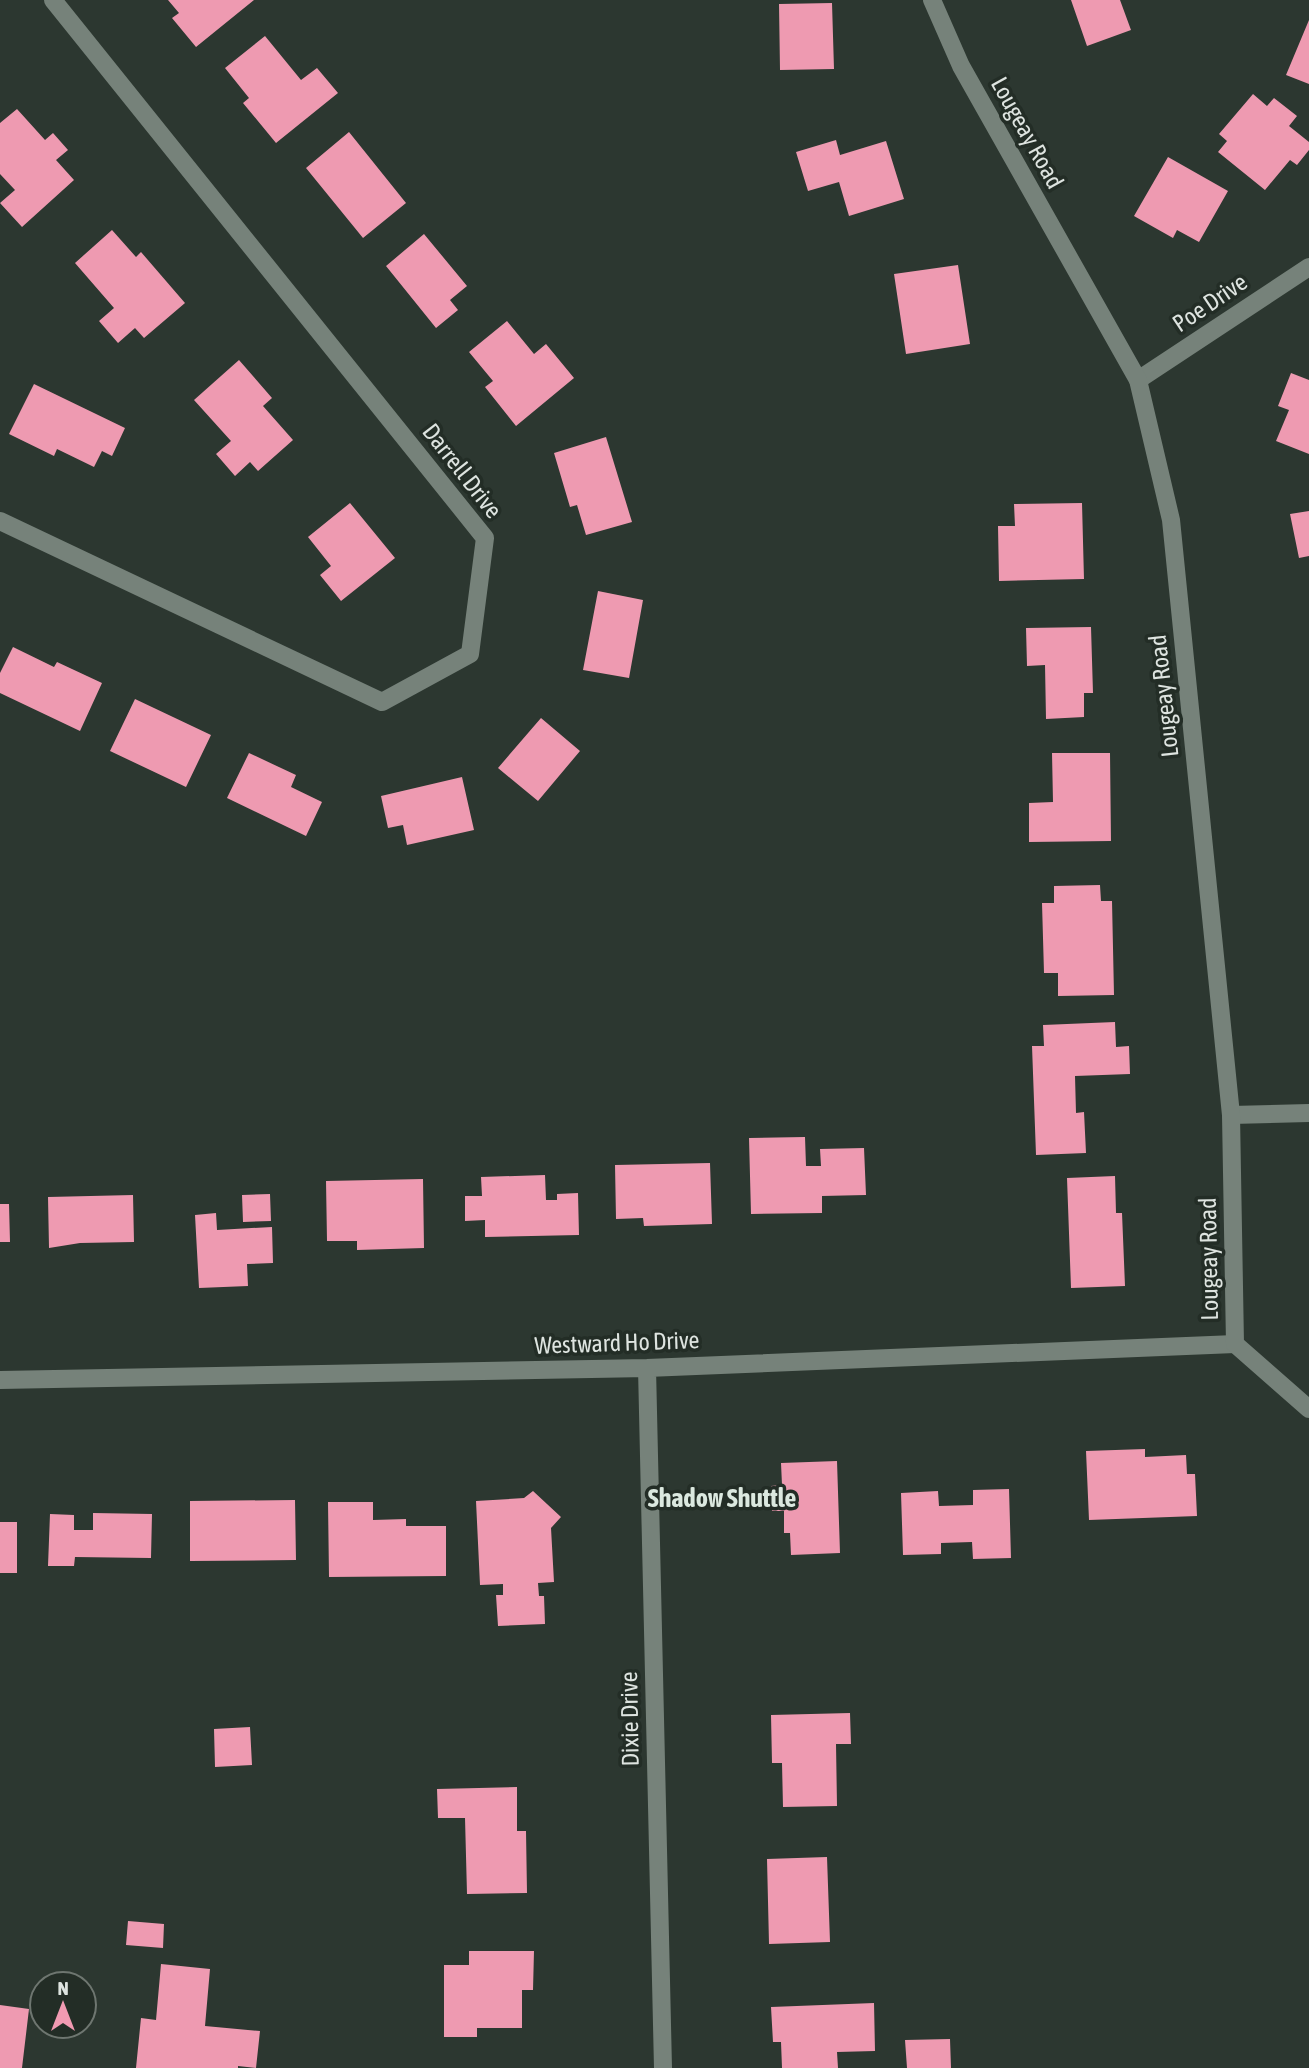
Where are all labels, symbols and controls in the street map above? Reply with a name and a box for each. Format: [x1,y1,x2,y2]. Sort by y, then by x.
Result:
street label: Lougeay Road [986,72,1069,193]
street label: Poe Drive [1168,268,1252,337]
street label: Darrell Drive [417,418,508,523]
street label: Lougeay Road [1144,633,1183,759]
street label: Lougeay Road [1194,1197,1223,1321]
street label: Westward Ho Drive [534,1326,700,1359]
district label: Shadow Shuttle [648,1483,796,1513]
street label: Dixie Drive [615,1671,644,1767]
north arrow [28,1970,98,2040]
text: N [57,1977,69,1999]

